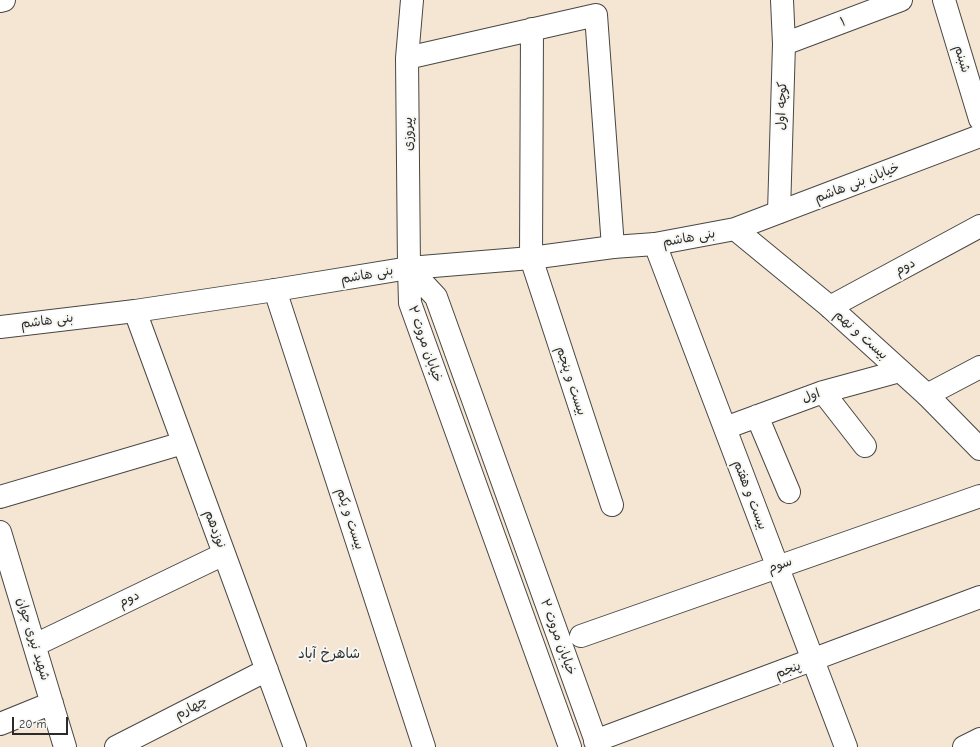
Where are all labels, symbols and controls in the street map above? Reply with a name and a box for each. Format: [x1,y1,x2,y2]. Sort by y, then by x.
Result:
street label: ۱ [838,14,848,30]
street label: شبنم [950,43,974,75]
street label: کوچه اول [773,81,791,131]
street label: پیروزی [400,117,416,151]
street label: خیابان بنی هاشم [812,160,902,206]
street label: بنی هاشم [662,226,716,250]
street label: دوم [892,255,918,279]
street label: بنی هاشم [340,263,394,287]
street label: خیابان مروت ۲ [405,304,445,384]
street label: بیست و نهم [831,307,891,363]
street label: بنی هاشم [20,310,74,332]
street label: بیست و پنجم [553,345,589,417]
street label: اول [800,386,822,406]
street label: بیست و هفتم [730,458,770,532]
street label: بیست و یکم [333,486,367,552]
street label: نوزدهم [201,508,229,550]
street label: سوم [766,554,794,576]
street label: دوم [116,587,142,611]
street label: شهید نیری جوان [13,596,53,682]
street label: خیابان مروت ۲ [537,597,579,677]
district label: شاهرخ آباد [298,646,360,662]
street label: پنجم [773,658,803,682]
street label: چهارم [172,693,210,723]
scale bar [14,709,70,735]
text: 20 m [19,717,47,731]

